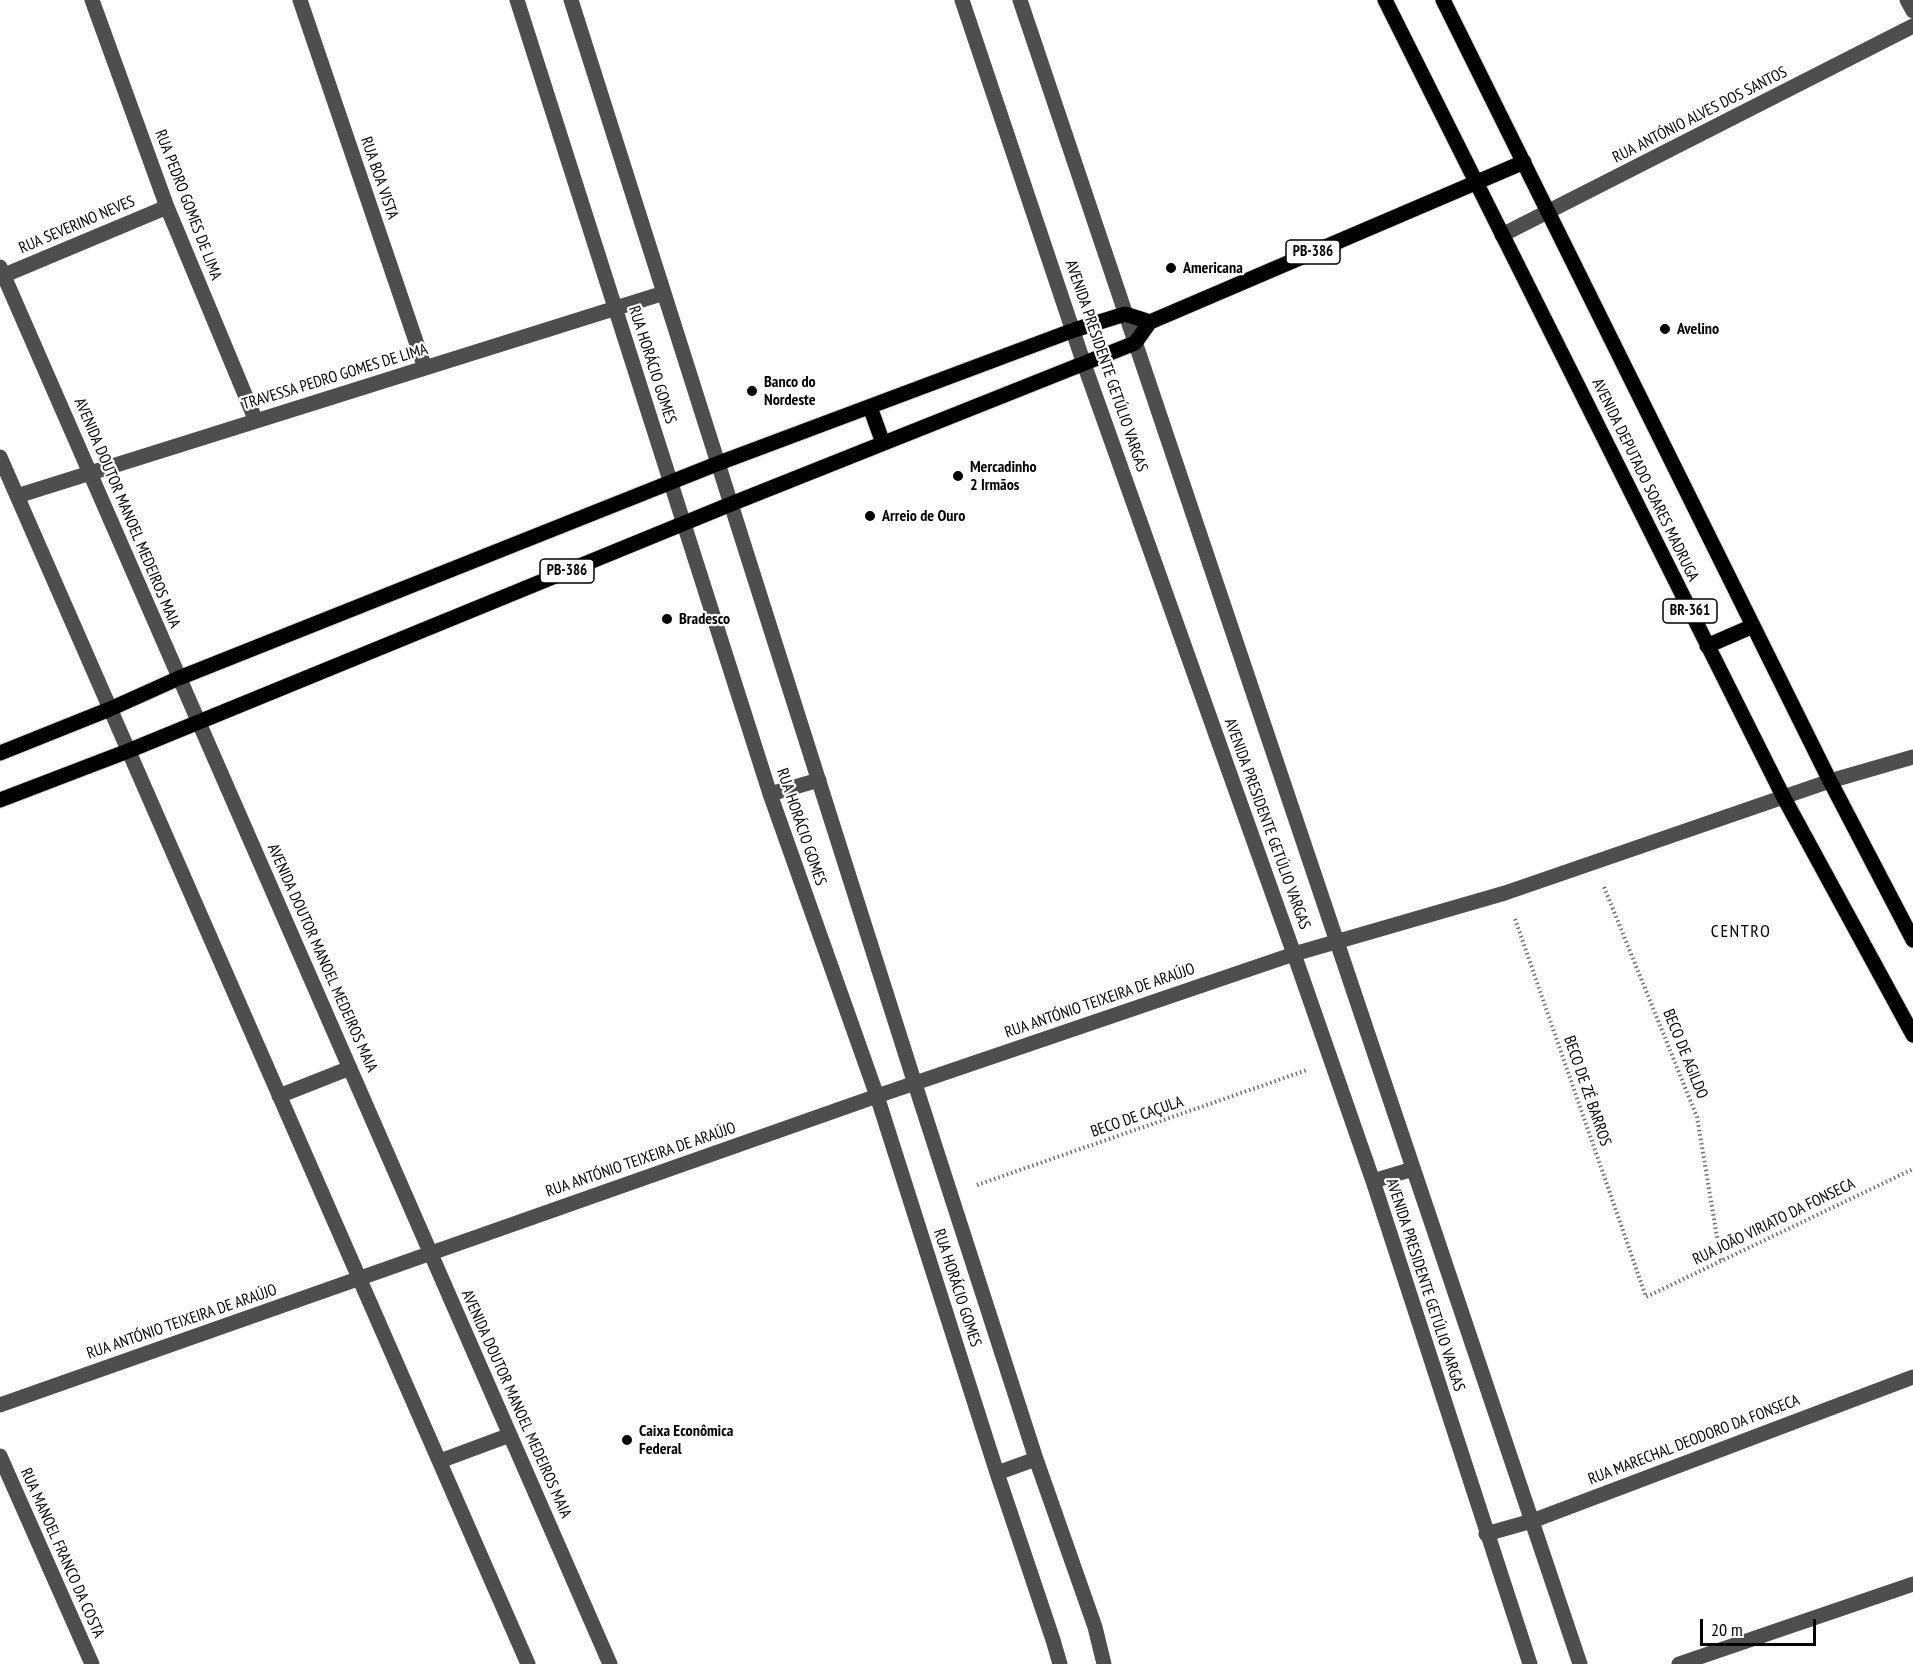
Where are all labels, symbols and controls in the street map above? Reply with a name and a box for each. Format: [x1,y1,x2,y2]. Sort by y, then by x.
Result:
street label: RUA ANTÓNIO ALVES DOS SANTOS [1610,63,1790,167]
street label: RUA PEDRO GOMES DE LIMA [150,127,226,283]
street label: RUA BOA VISTA [356,134,402,222]
street label: RUA SEVERINO NEVES [16,192,138,258]
road number: PB-386 [1286,240,1340,264]
street label: AVENIDA PRESIDENTE GETÚLIO VARGAS [1061,258,1151,474]
place label: Americana [1183,258,1243,278]
marker: Americana [1164,261,1178,275]
street label: RUA HORÁCIO GOMES [624,304,680,426]
place label: Avelino [1677,319,1719,339]
marker: Avelino [1658,322,1672,336]
street label: TRAVESSA PEDRO GOMES DE LIMA [240,340,430,414]
place label: Banco do Nordeste [764,372,816,410]
street label: AVENIDA DEPUTADO SOARES MADRUGA [1587,376,1703,584]
marker: Banco do Nordeste [745,384,759,398]
street label: AVENIDA DOUTOR MANOEL MEDEIROS MAIA [70,395,184,631]
place label: Mercadinho 2 Irmãos [970,457,1037,495]
marker: Mercadinho 2 Irmãos [951,469,965,483]
place label: Arreio de Ouro [882,506,965,526]
marker: Arreio de Ouro [863,509,877,523]
road number: PB-386 [540,559,594,583]
road number: BR-361 [1663,599,1717,623]
place label: Bradesco [679,609,730,629]
marker: Bradesco [660,612,674,626]
street label: AVENIDA PRESIDENTE GETÚLIO VARGAS [1220,716,1314,932]
street label: RUA HORÁCIO GOMES [772,766,830,888]
street label: AVENIDA DOUTOR MANOEL MEDEIROS MAIA [263,841,381,1075]
district label: CENTRO [1711,921,1771,943]
street label: RUA ANTÓNIO TEIXEIRA DE ARAÚJO [1002,959,1198,1043]
street label: BECO DE AGILDO [1658,1006,1712,1102]
street label: BECO DE ZÉ BARROS [1559,1033,1615,1149]
street label: BECO DE CAÇULA [1088,1092,1186,1142]
street label: RUA ANTÓNIO TEIXEIRA DE ARAÚJO [543,1118,739,1202]
street label: RUA JOÃO VIRIATO DA FONSECA [1690,1174,1858,1270]
street label: AVENIDA PRESIDENTE GETÚLIO VARGAS [1381,1176,1469,1394]
street label: RUA HORÁCIO GOMES [929,1227,985,1349]
street label: RUA ANTÓNIO TEIXEIRA DE ARAÚJO [84,1280,280,1364]
street label: AVENIDA DOUTOR MANOEL MEDEIROS MAIA [457,1287,575,1521]
street label: RUA MARECHAL DEODORO DA FONSECA [1586,1391,1802,1489]
place label: Caixa Econômica Federal [639,1421,733,1459]
marker: Caixa Econômica Federal [620,1433,634,1447]
street label: RUA MANOEL FRANCO DA COSTA [16,1465,108,1641]
scale bar [1703,1607,1818,1645]
text: 20 m [1711,1618,1743,1641]

